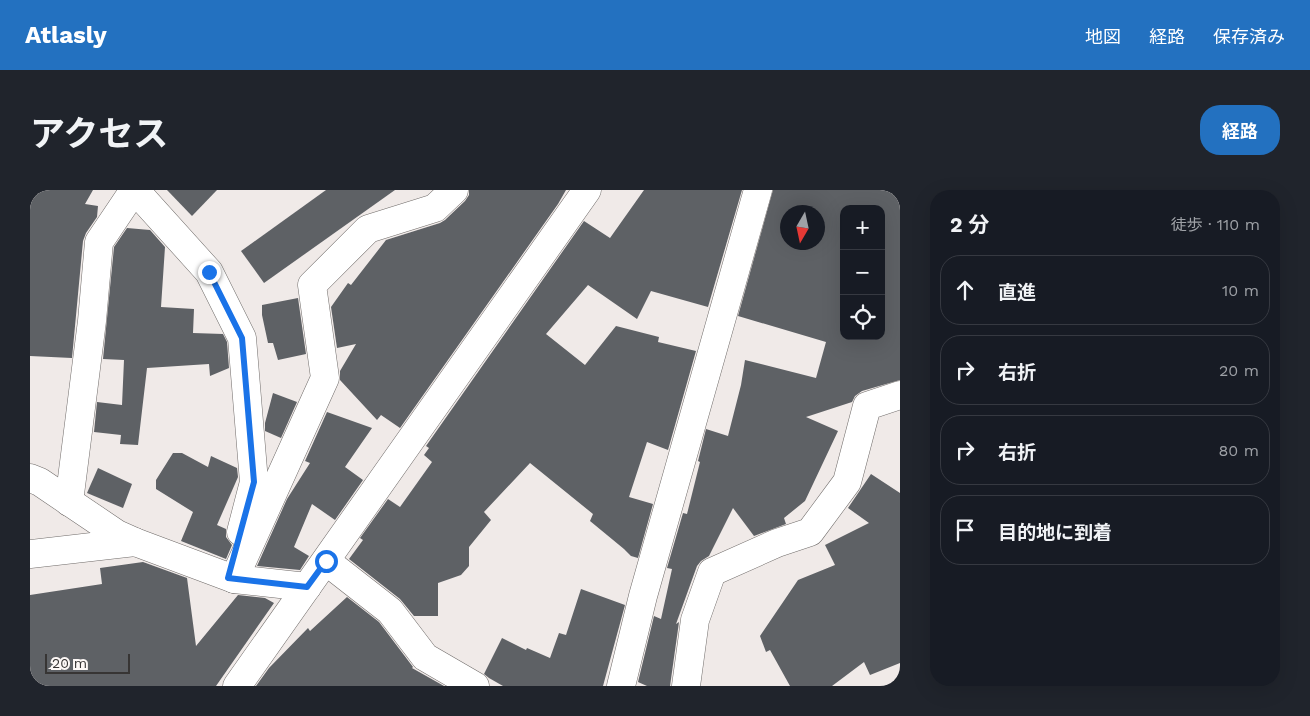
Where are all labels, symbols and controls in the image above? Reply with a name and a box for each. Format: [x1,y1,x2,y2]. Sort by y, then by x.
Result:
text: Atlasly [25,21,107,49]
text: 地図 [1085,26,1121,47]
text: 経路 [1149,26,1185,47]
text: 保存済み [1213,26,1285,47]
button: 経路 [1200,105,1280,155]
text: アクセス [30,113,168,155]
north arrow [780,205,825,250]
map controls [840,205,885,340]
button: + [840,205,885,250]
text: 2 分 [950,212,990,237]
text: 徒歩 · 110 m [1171,215,1260,234]
button: − [840,250,885,295]
route end [198,261,221,284]
icon: ahead [951,276,979,304]
text: 直進 [998,281,1036,304]
text: 10 m [1222,281,1259,300]
button: locate [840,295,885,340]
icon: right [951,356,979,384]
text: 右折 [998,361,1036,384]
text: 20 m [1219,361,1259,380]
icon: right [951,436,979,464]
text: 右折 [998,441,1036,464]
text: 80 m [1218,441,1259,460]
icon: arrive [951,516,979,544]
text: 目的地に到着 [998,521,1112,544]
route start [315,550,338,573]
scale bar [45,651,130,674]
text: 20 m [52,655,87,671]

